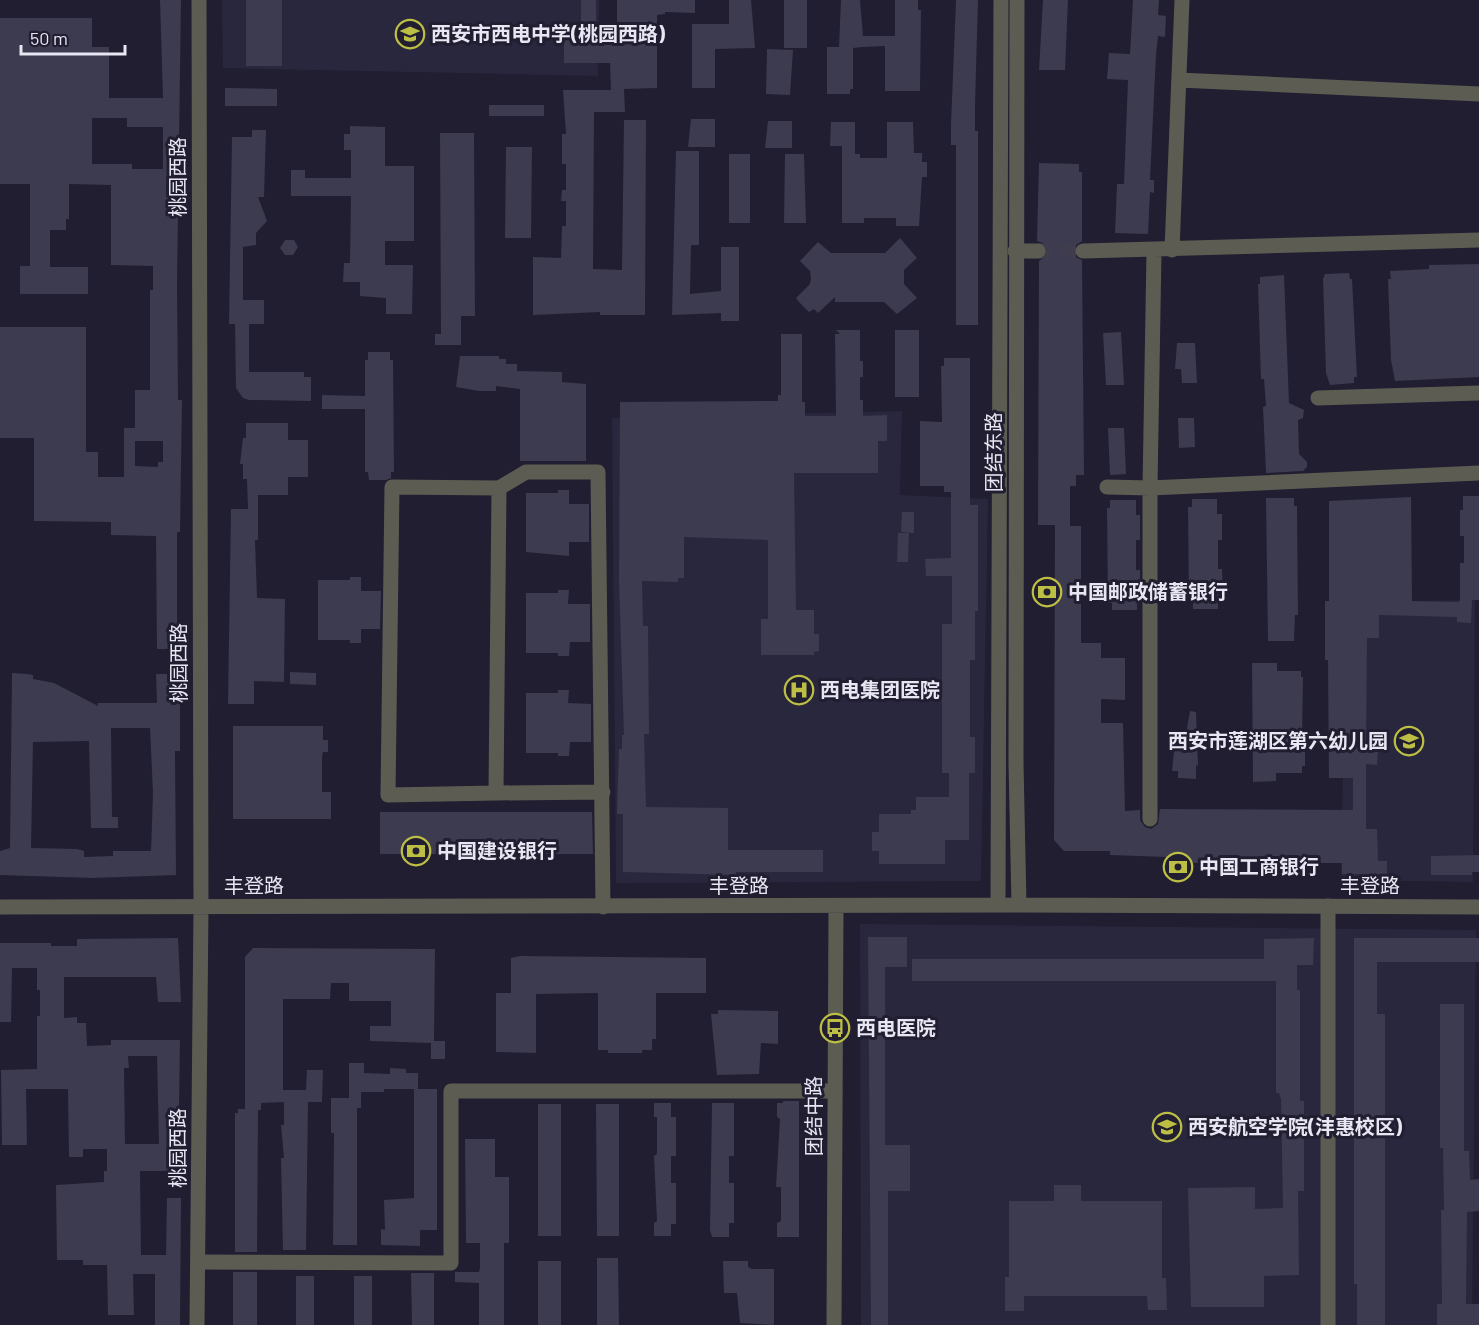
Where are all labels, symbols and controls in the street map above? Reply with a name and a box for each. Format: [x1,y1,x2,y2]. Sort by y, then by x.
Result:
scale bar [21,18,124,56]
school or university icon: 西安市西电中学(桃园西路) [394,18,426,50]
place label: 西安市西电中学(桃园西路) [431,21,665,45]
text: 50 m [30,27,68,49]
street label: 桃园西路 [165,137,189,217]
street label: 团结东路 [981,412,1005,492]
bank icon: 中国邮政储蓄银行 [1031,576,1063,608]
place label: 中国邮政储蓄银行 [1068,579,1228,603]
street label: 桃园西路 [166,623,190,703]
hospital icon: 西电集团医院 [783,674,815,706]
place label: 西电集团医院 [820,677,940,701]
school or university icon: 西安市莲湖区第六幼儿园 [1393,725,1425,757]
place label: 西安市莲湖区第六幼儿园 [1168,728,1388,752]
bank icon: 中国建设银行 [400,835,432,867]
place label: 中国建设银行 [437,838,557,862]
bank icon: 中国工商银行 [1162,851,1194,883]
place label: 中国工商银行 [1199,854,1319,878]
street label: 丰登路 [224,873,284,897]
street label: 丰登路 [709,873,769,897]
street label: 丰登路 [1340,873,1400,897]
bus stop icon: 西电医院 [819,1012,851,1044]
place label: 西电医院 [856,1015,936,1039]
street label: 团结中路 [801,1076,825,1156]
street label: 桃园西路 [165,1108,189,1188]
school or university icon: 西安航空学院(沣惠校区) [1151,1111,1183,1143]
place label: 西安航空学院(沣惠校区) [1188,1114,1402,1138]

